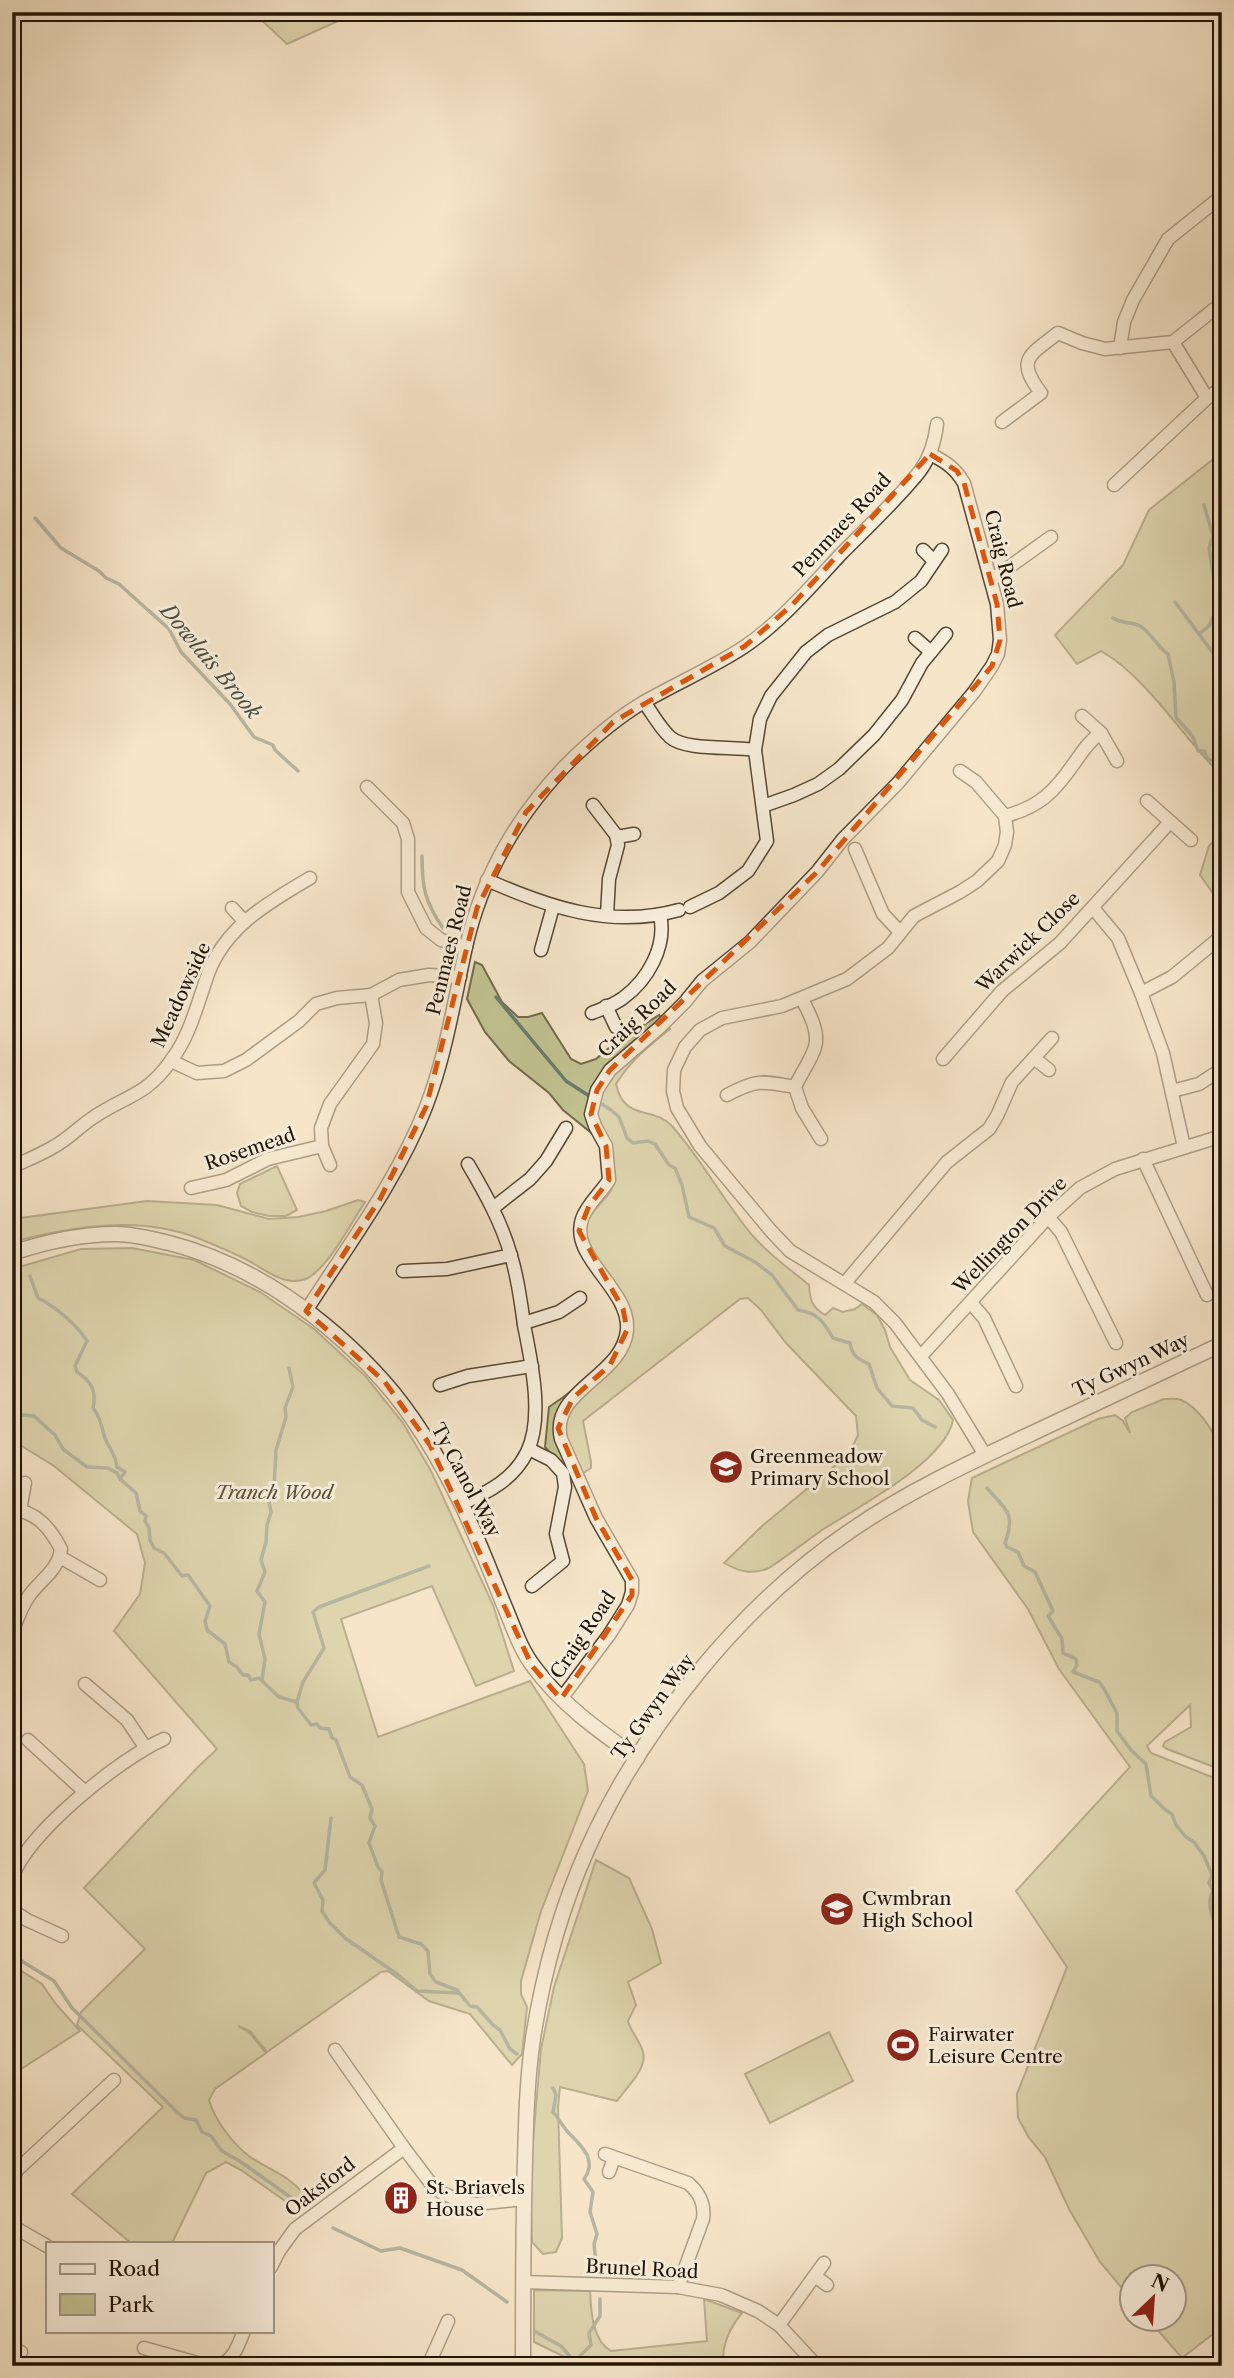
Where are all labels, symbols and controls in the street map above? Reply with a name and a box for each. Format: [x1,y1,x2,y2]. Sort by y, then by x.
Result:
street label: Penmaes Road [788,468,896,582]
street label: Craig Road [980,507,1026,611]
water label: Dowlais Brook [154,597,267,724]
street label: Penmaes Road [422,882,476,1017]
street label: Warwick Close [971,887,1085,998]
street label: Meadowside [147,939,215,1051]
street label: Craig Road [593,976,681,1062]
street label: Rosemead [202,1123,299,1175]
street label: Wellington Drive [948,1172,1072,1299]
street label: Ty Gwyn Way [1069,1328,1193,1402]
street label: Ty Canol Way [426,1419,506,1541]
place label: Greenmeadow Primary School [750,1445,890,1490]
school or university icon: Greenmeadow Primary School [707,1448,745,1486]
park label: Tranch Wood [215,1481,335,1504]
street label: Craig Road [545,1587,621,1683]
street label: Ty Gwyn Way [607,1649,699,1765]
place label: Cwmbran High School [862,1887,974,1932]
school or university icon: Cwmbran High School [818,1890,856,1928]
place label: Fairwater Leisure Centre [928,2023,1063,2068]
sports icon: Fairwater Leisure Centre [884,2026,922,2064]
street label: Oaksford [280,2152,360,2221]
place label: St. Briavels House [426,2176,525,2221]
building icon: St. Briavels House [382,2179,420,2217]
legend [46,2242,273,2332]
street label: Brunel Road [585,2255,700,2283]
text: Road [108,2256,160,2281]
north arrow [1118,2262,1188,2332]
text: N [1148,2269,1172,2297]
text: Park [108,2292,154,2317]

